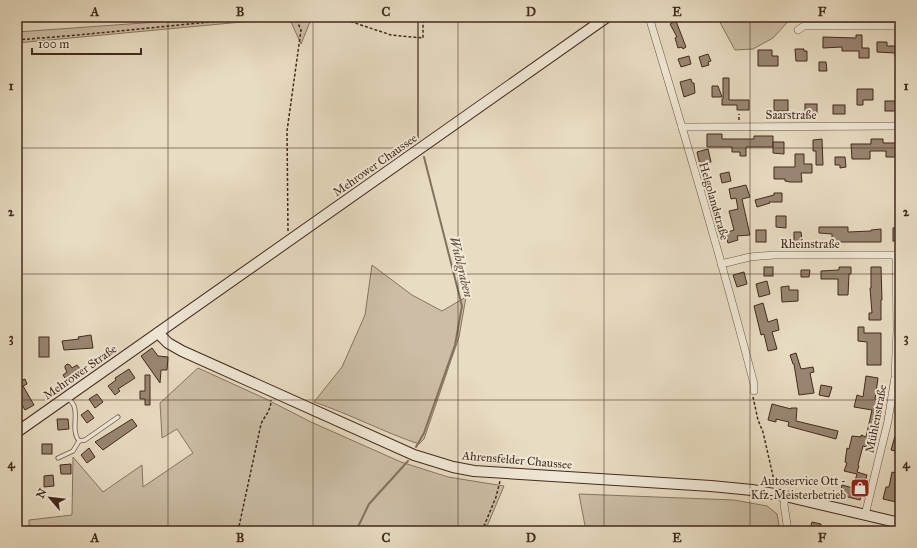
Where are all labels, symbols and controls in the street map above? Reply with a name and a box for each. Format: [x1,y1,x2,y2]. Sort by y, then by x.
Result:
text: A [90,4,100,20]
text: B [236,4,245,20]
text: C [382,4,391,20]
text: D [526,4,536,20]
text: E [672,4,682,20]
text: F [818,4,827,20]
scale bar [32,30,141,56]
text: 100 m [38,37,69,51]
text: 1 [8,78,14,94]
text: 1 [903,78,909,94]
street label: Saarstraße [766,108,816,122]
street label: Mehrower Chaussee [330,131,420,199]
street label: Helgolandstraße [695,160,732,242]
text: 2 [8,204,15,220]
text: 2 [903,204,910,220]
water label: Wuhlgraben [446,235,476,299]
street label: Rheinstraße [780,237,840,251]
text: 3 [8,330,14,346]
text: 3 [903,330,909,346]
street label: Mehrower Straße [41,342,119,402]
street label: Mühlenstraße [863,384,889,454]
street label: Ahrensfelder Chaussee [460,448,573,472]
text: 4 [7,456,15,472]
text: 4 [902,456,910,472]
place label: Autoservice Ott - Kfz-Meisterbetrieb [751,474,846,502]
shop icon: Autoservice Ott - Kfz-Meisterbetrieb [849,477,871,499]
north arrow [30,478,70,518]
text: N [34,486,50,501]
text: A [90,530,100,546]
text: B [236,530,245,546]
text: C [382,530,391,546]
text: D [526,530,536,546]
text: E [672,530,682,546]
text: F [818,530,827,546]

